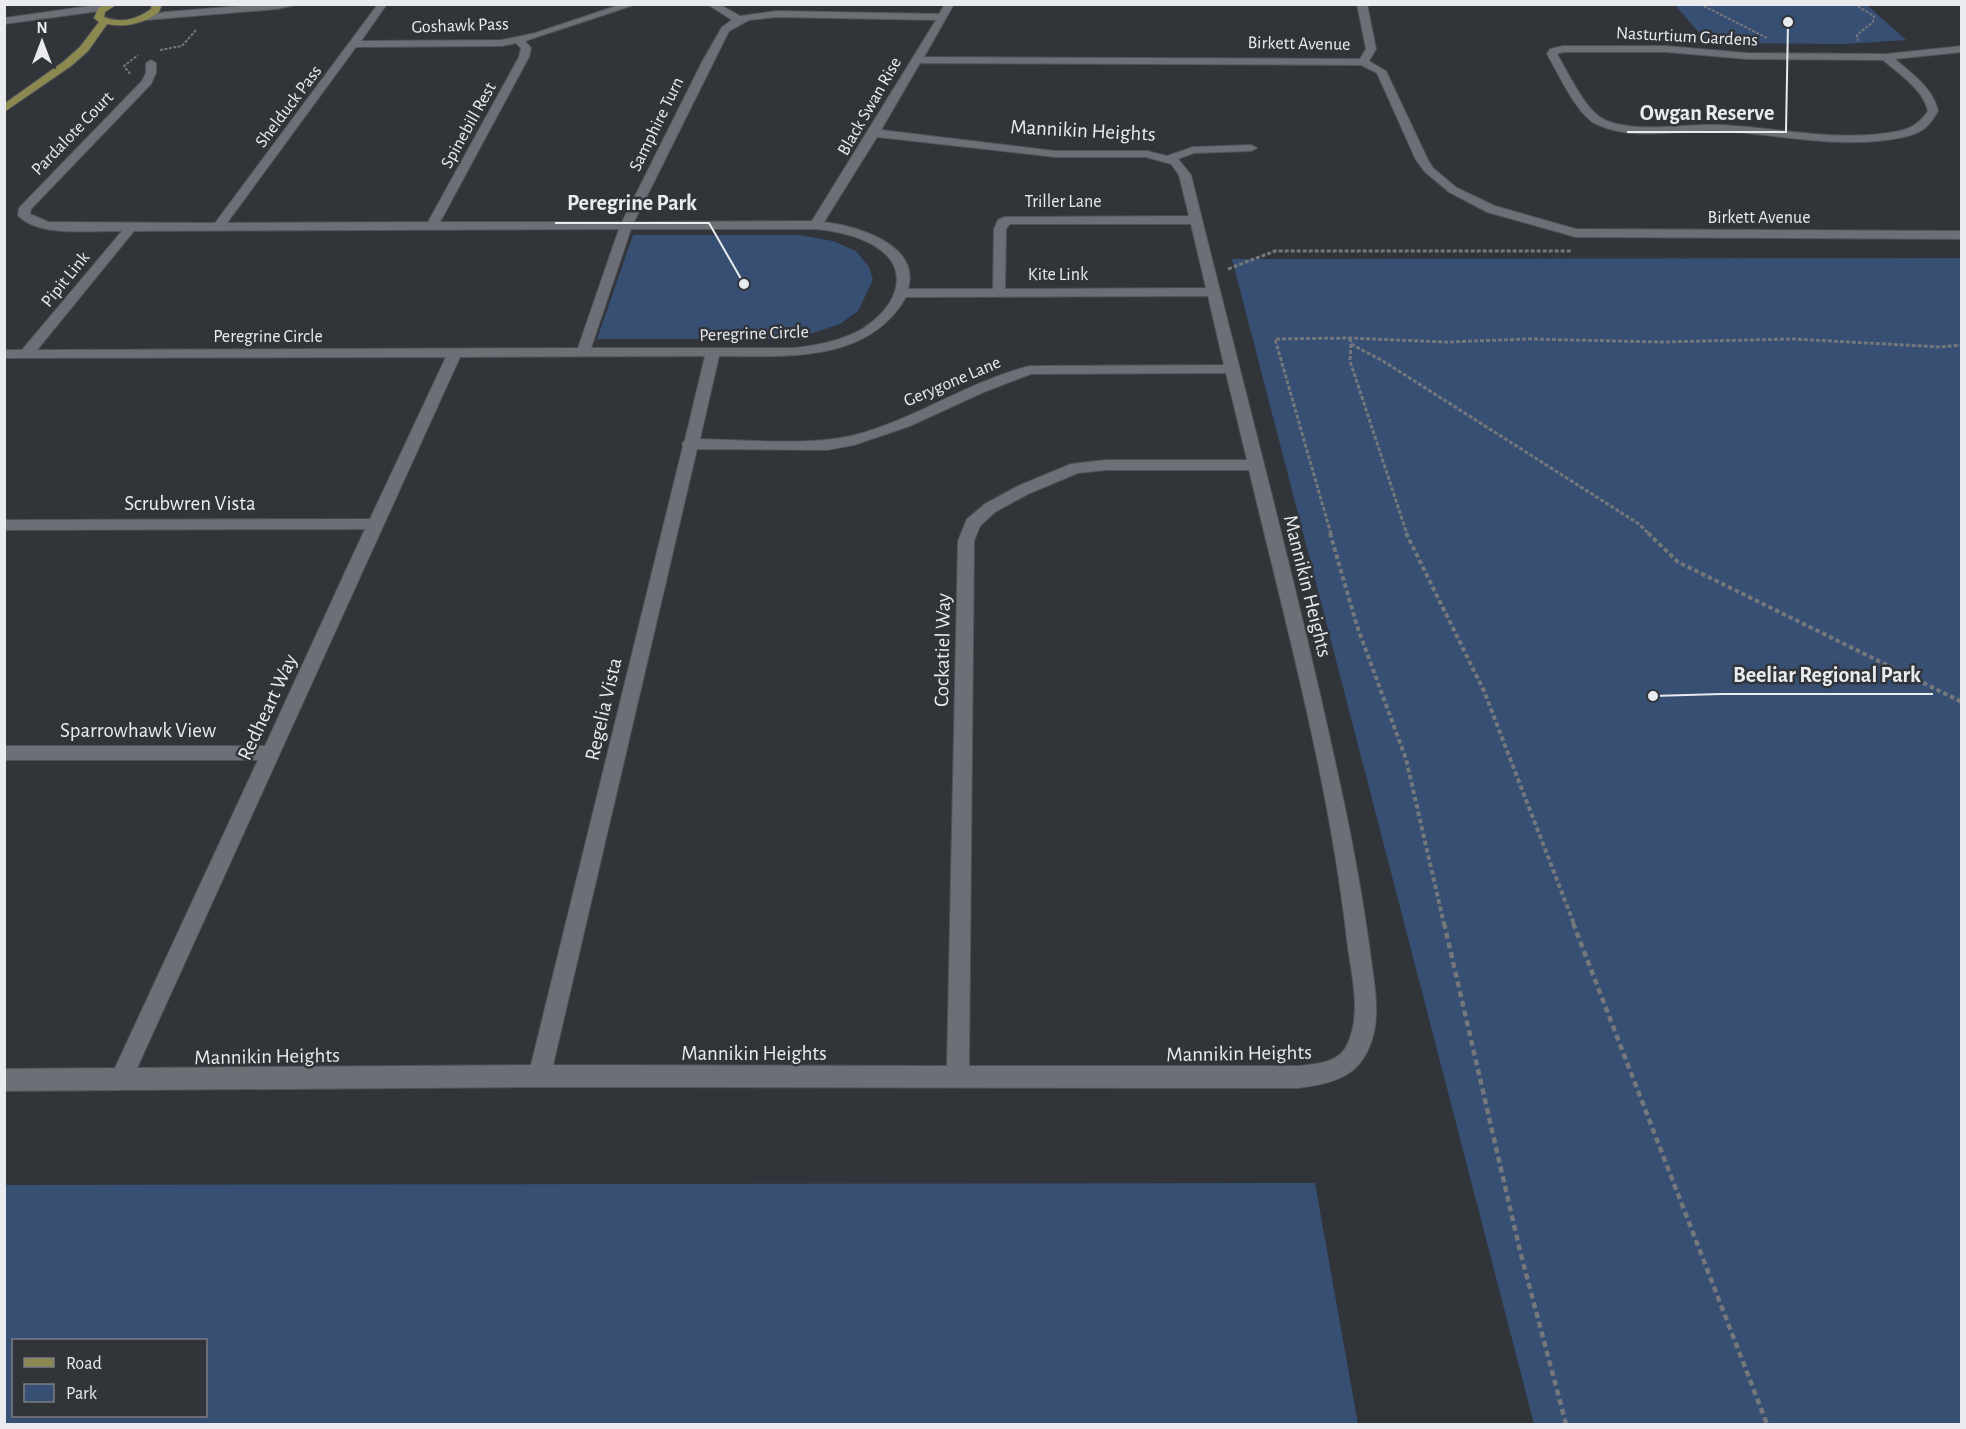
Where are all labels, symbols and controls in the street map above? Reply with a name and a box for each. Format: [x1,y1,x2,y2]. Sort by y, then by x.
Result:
north arrow [12,12,72,72]
street label: Goshawk Pass [411,15,509,37]
text: N [36,20,48,36]
street label: Nasturtium Gardens [1616,24,1758,50]
street label: Birkett Avenue [1247,34,1351,54]
street label: Black Swan Rise [835,54,905,159]
street label: Shelduck Pass [252,62,325,151]
street label: Samphire Turn [626,75,687,174]
street label: Spinebill Rest [438,79,500,171]
street label: Pardalote Court [28,88,117,179]
callout: Owgan Reserve [1627,92,1786,132]
text: Owgan Reserve [1640,102,1774,124]
street label: Mannikin Heights [1010,116,1156,145]
callout: Peregrine Park [555,183,709,223]
text: Peregrine Park [567,192,697,214]
street label: Triller Lane [1024,193,1102,211]
street label: Birkett Avenue [1708,209,1811,227]
street label: Pipit Link [38,248,94,311]
street label: Kite Link [1028,266,1089,284]
street label: Peregrine Circle [699,323,809,345]
street label: Peregrine Circle [213,328,323,346]
street label: Gerygone Lane [901,353,1003,410]
street label: Scrubwren Vista [124,493,256,514]
street label: Mannikin Heights [1280,513,1335,659]
street label: Cockatiel Way [931,593,954,707]
street label: Redheart Way [234,651,301,764]
callout: Beeliar Regional Park [1721,654,1933,694]
street label: Regelia Vista [581,655,626,763]
text: Beeliar Regional Park [1733,664,1921,686]
street label: Sparrowhawk View [60,720,216,741]
street label: Mannikin Heights [1166,1042,1312,1065]
street label: Mannikin Heights [681,1043,827,1064]
street label: Mannikin Heights [194,1045,340,1068]
legend [12,1339,207,1417]
text: Road [66,1355,102,1373]
text: Park [66,1385,98,1403]

